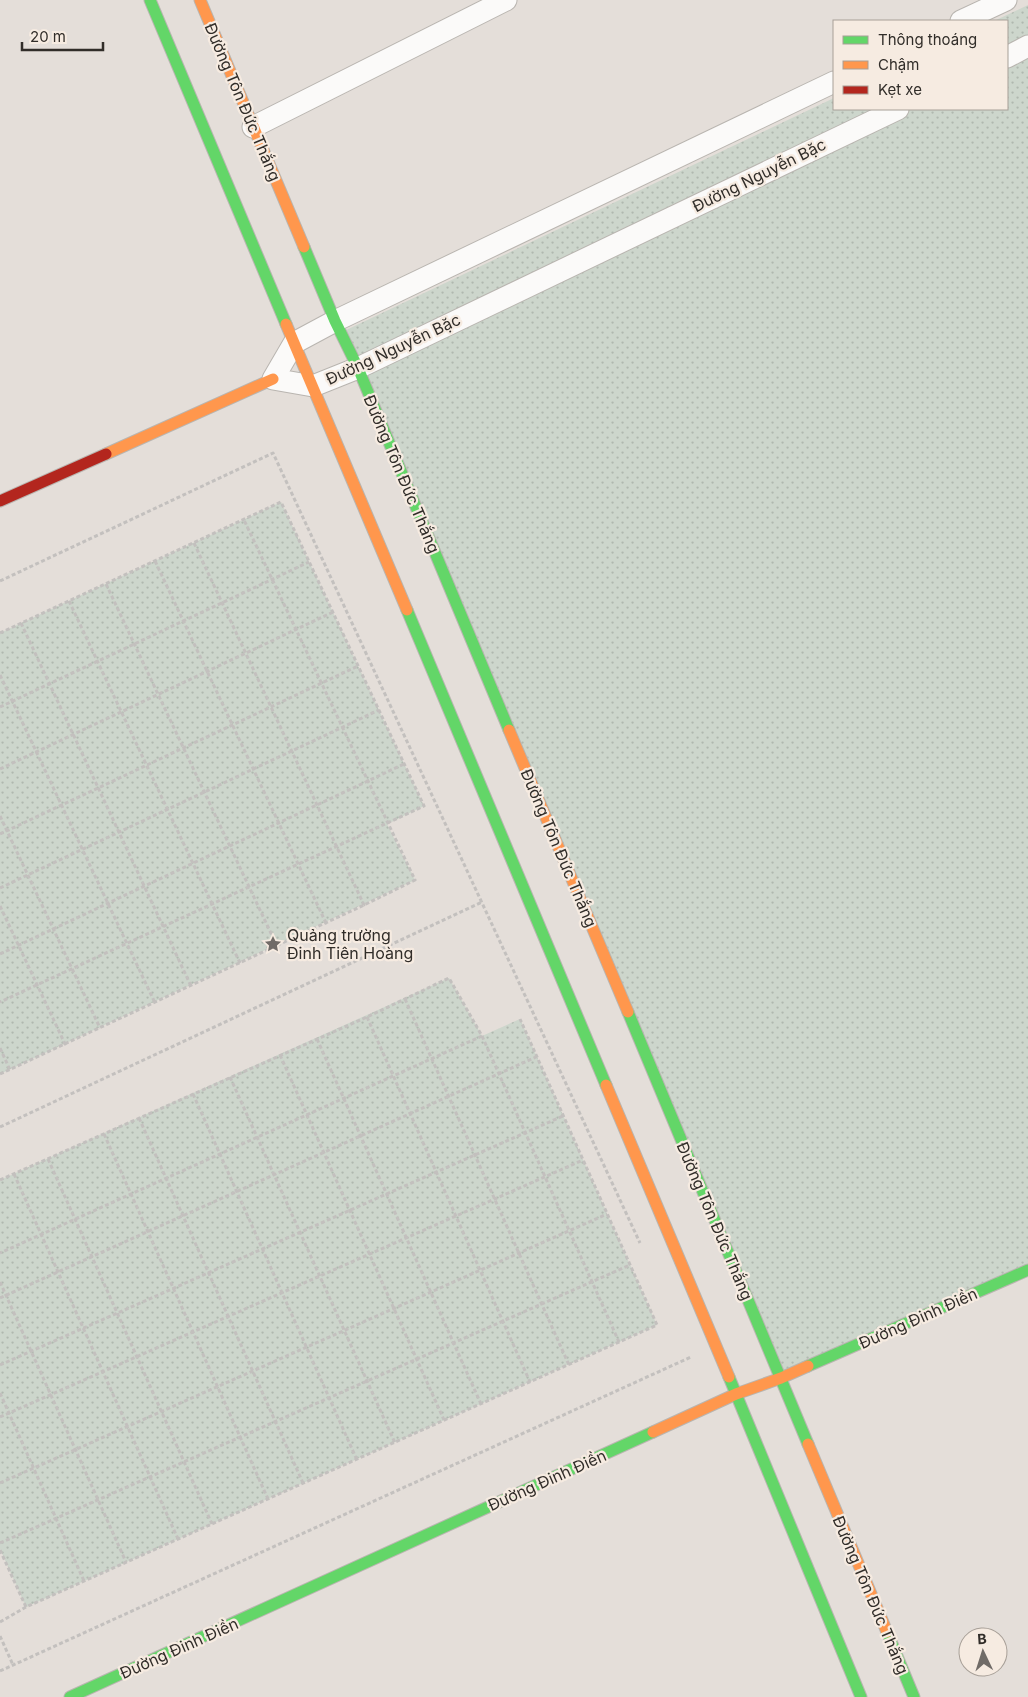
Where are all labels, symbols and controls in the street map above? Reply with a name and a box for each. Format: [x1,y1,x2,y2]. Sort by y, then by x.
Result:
scale bar [22,20,104,52]
street label: Đường Tôn Đức Thắng [201,20,285,184]
legend [833,20,1008,110]
text: 20 m [30,27,66,46]
text: Thông thoáng [878,30,977,49]
text: Chậm [878,55,919,74]
text: Kẹt xe [878,80,922,99]
street label: Đường Nguyễn Bặc [689,134,829,216]
street label: Đường Nguyễn Bặc [323,309,463,389]
street label: Đường Tôn Đức Thắng [360,392,444,556]
street label: Đường Tôn Đức Thắng [517,766,601,930]
place label: Quảng trường Đinh Tiên Hoàng [287,925,413,963]
place icon: Quảng trường Đinh Tiên Hoàng [263,934,283,954]
street label: Đường Tôn Đức Thắng [673,1139,757,1303]
street label: Đường Đinh Điền [856,1283,980,1353]
street label: Đường Đinh Điền [485,1445,609,1515]
street label: Đường Tôn Đức Thắng [829,1513,913,1677]
street label: Đường Đinh Điền [117,1613,241,1683]
north arrow [958,1627,1008,1677]
text: B [977,1630,987,1647]

